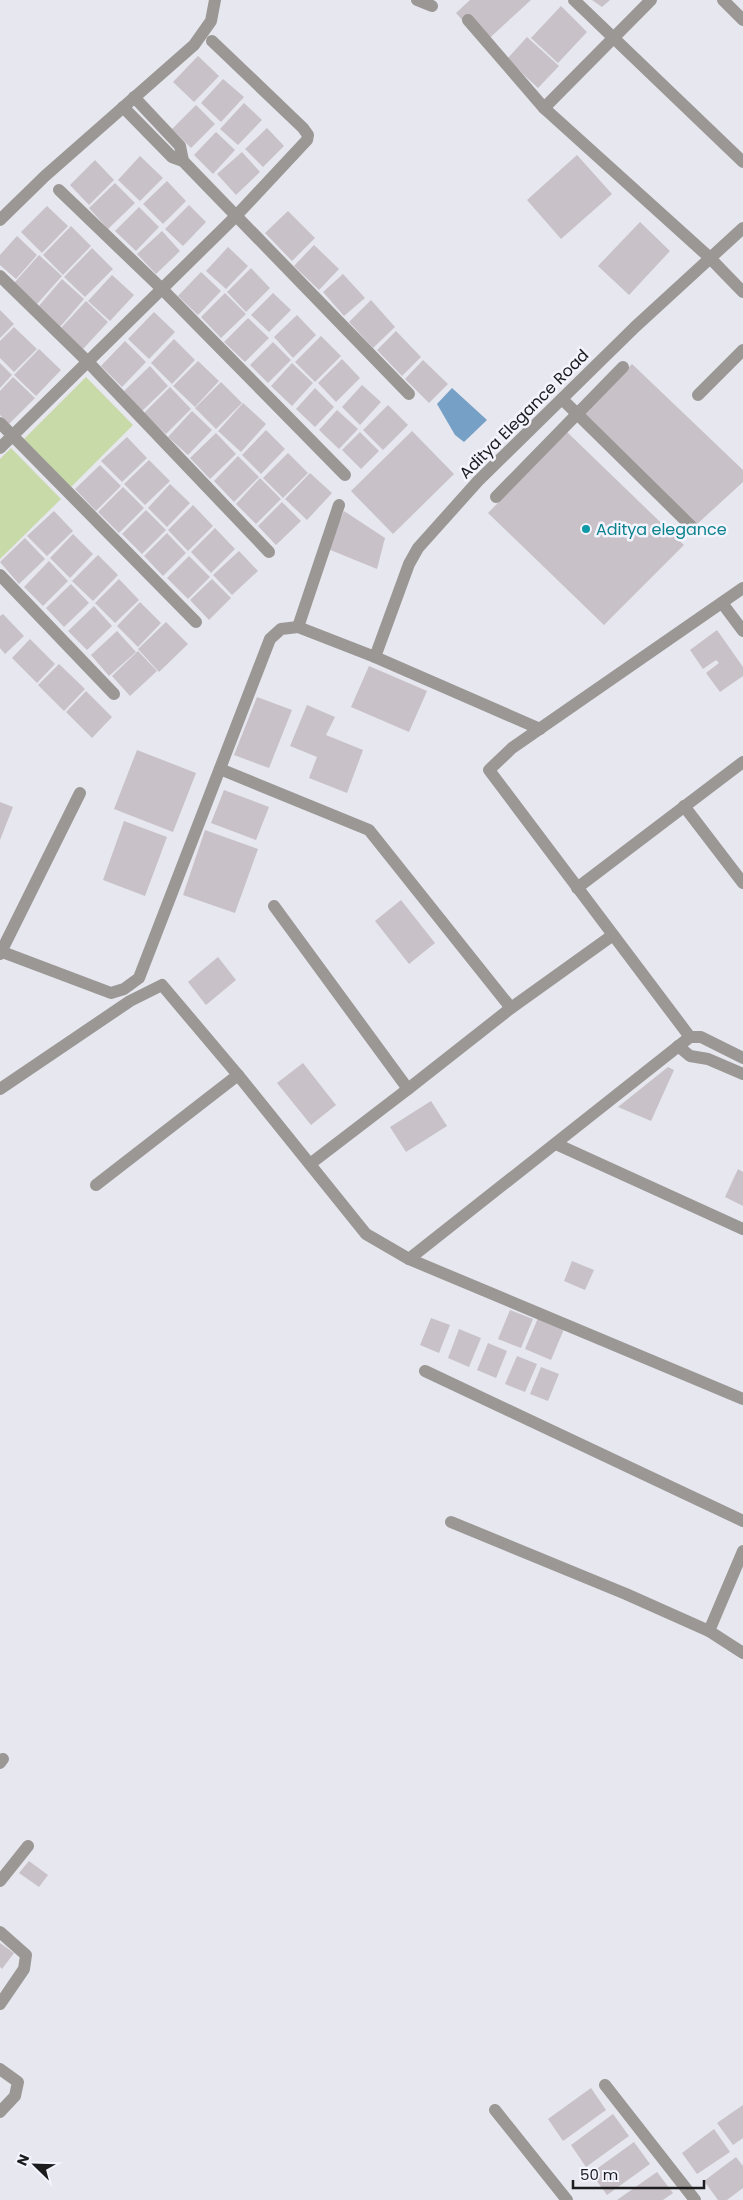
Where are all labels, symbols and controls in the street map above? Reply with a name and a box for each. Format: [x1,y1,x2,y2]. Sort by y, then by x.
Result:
street label: Aditya Elegance Road [454,344,594,484]
place label: Aditya elegance [596,518,727,541]
marker: Aditya elegance [580,523,592,535]
north arrow [10,2140,60,2190]
text: N [12,2151,34,2169]
scale bar [573,2158,704,2190]
text: 50 m [580,2164,618,2185]

